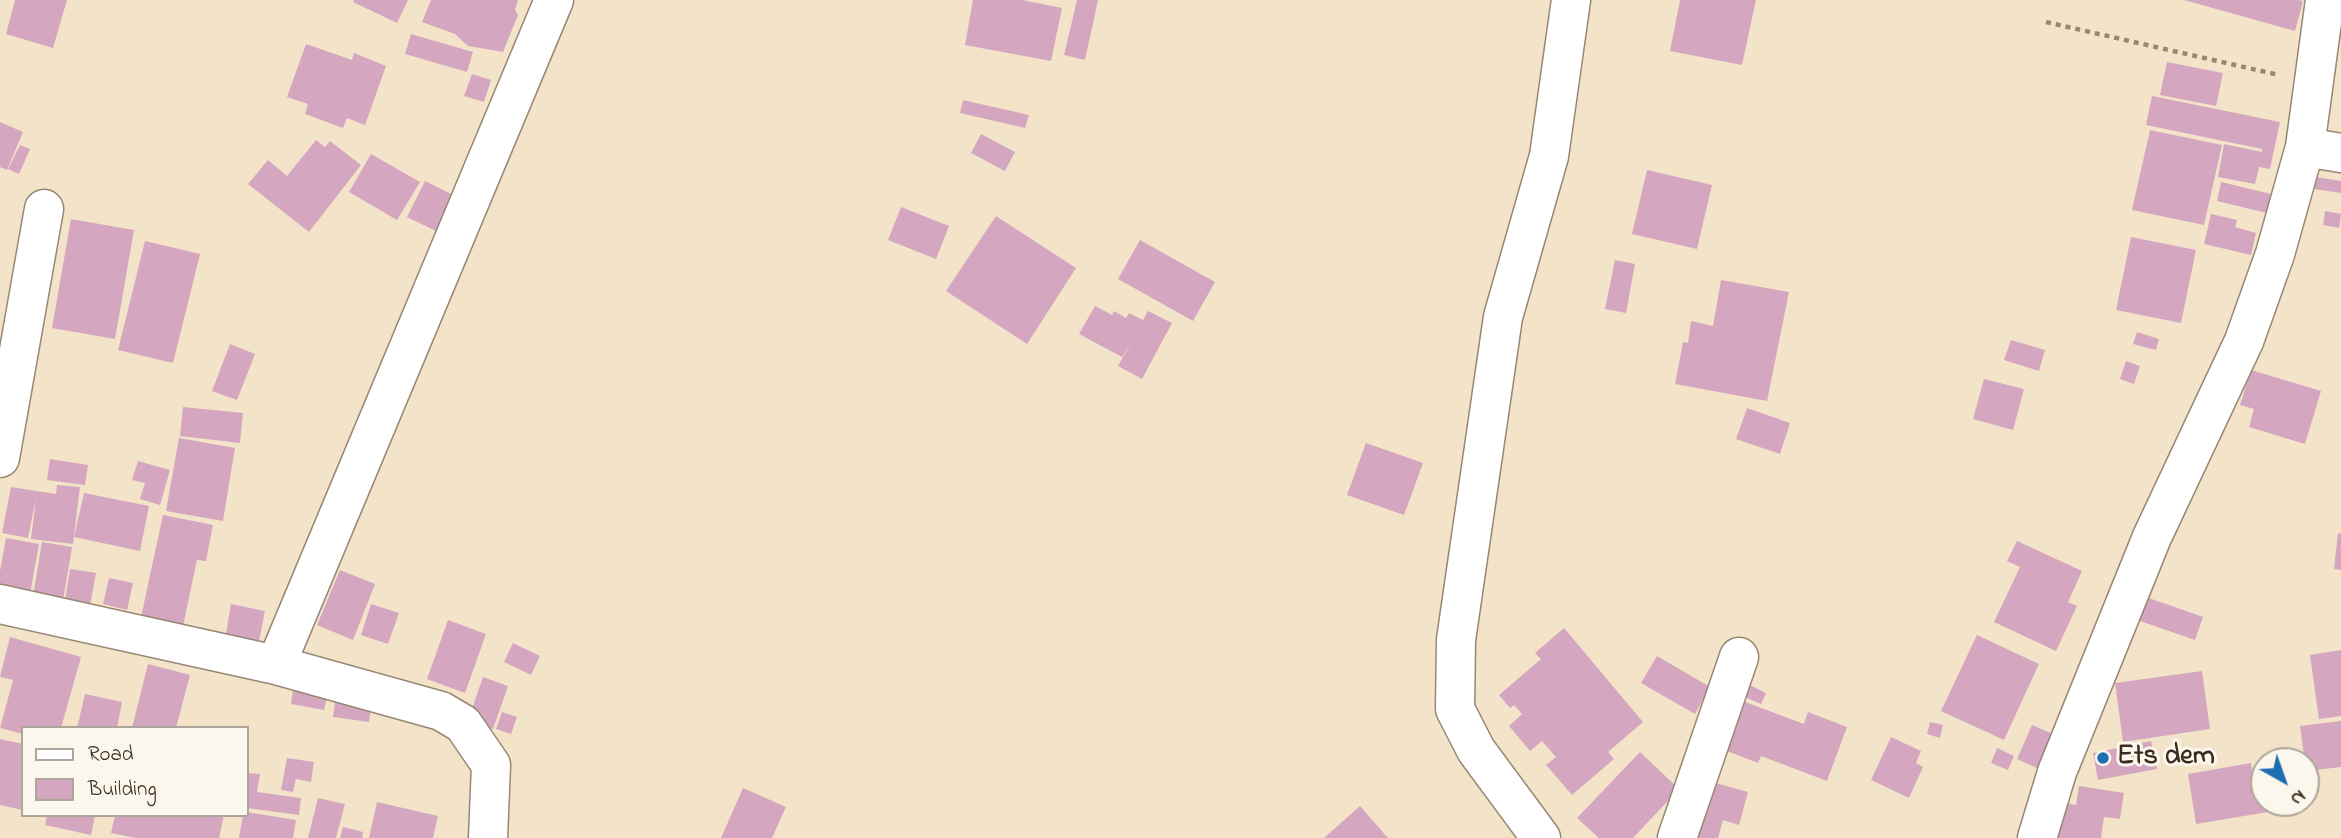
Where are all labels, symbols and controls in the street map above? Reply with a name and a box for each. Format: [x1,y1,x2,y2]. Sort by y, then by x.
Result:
legend [21,726,248,817]
text: Road [88,740,134,770]
place label: Ets dem [2117,741,2215,775]
north arrow [2250,747,2320,817]
marker: Ets dem [2095,750,2111,766]
text: Building [88,775,157,805]
text: N [2284,782,2311,811]

